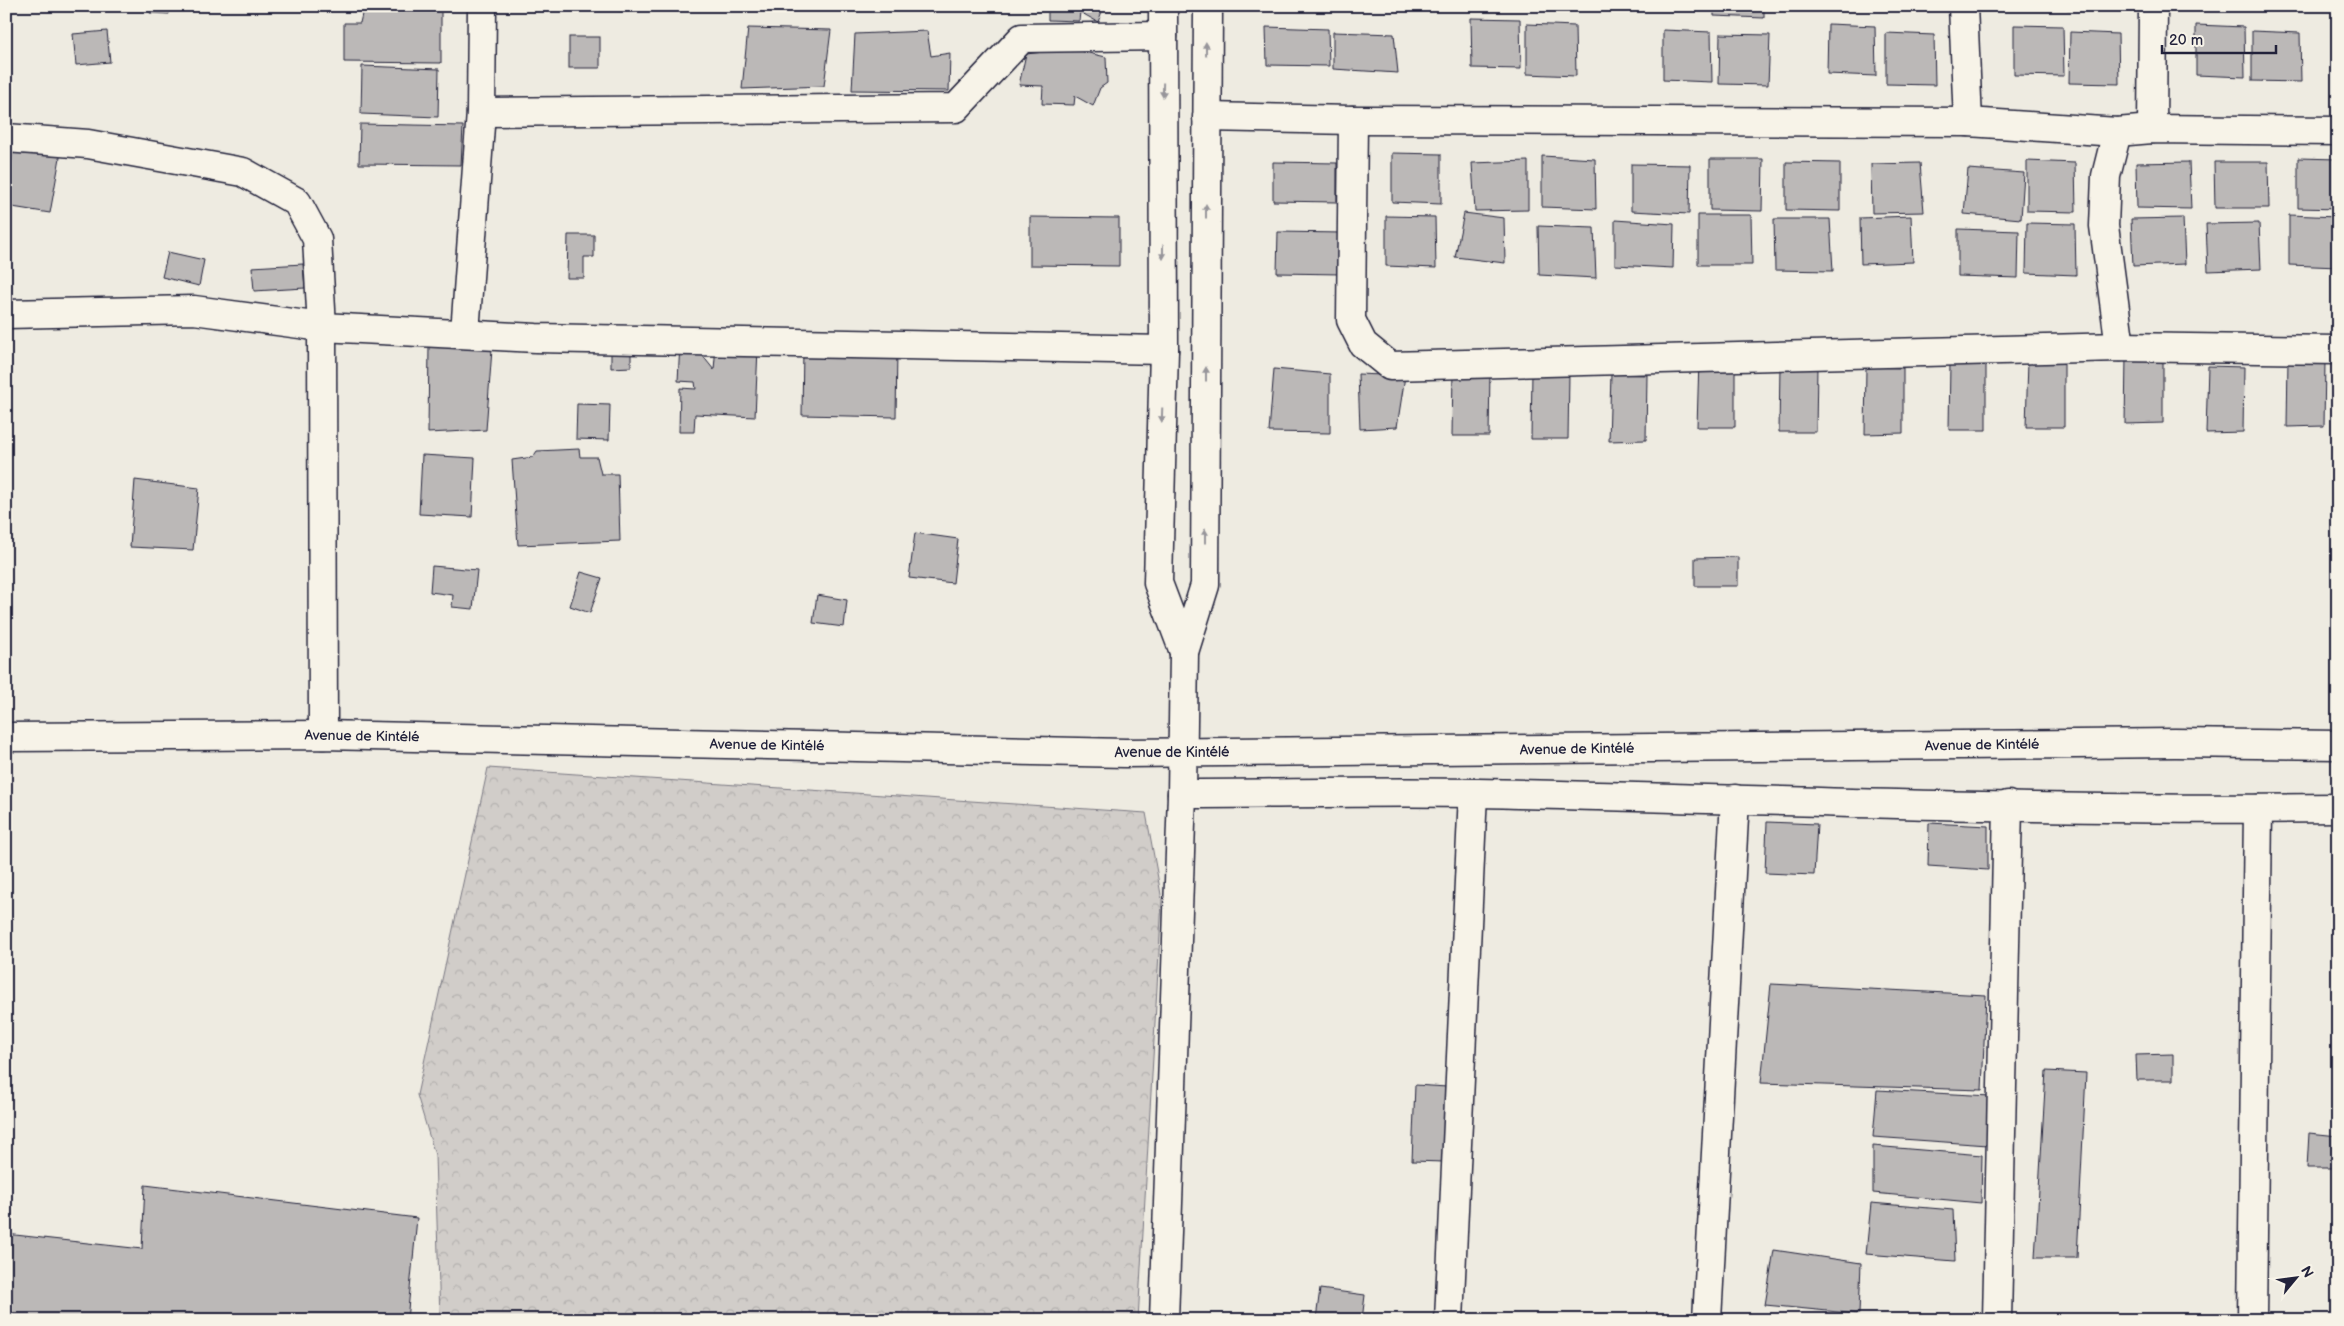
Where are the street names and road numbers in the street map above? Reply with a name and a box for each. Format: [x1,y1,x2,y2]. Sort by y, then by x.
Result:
street label: Avenue de Kintélé [304,726,420,746]
street label: Avenue de Kintélé [709,735,825,755]
street label: Avenue de Kintélé [1924,735,2040,755]
street label: Avenue de Kintélé [1519,739,1635,759]
street label: Avenue de Kintélé [1115,744,1230,761]

